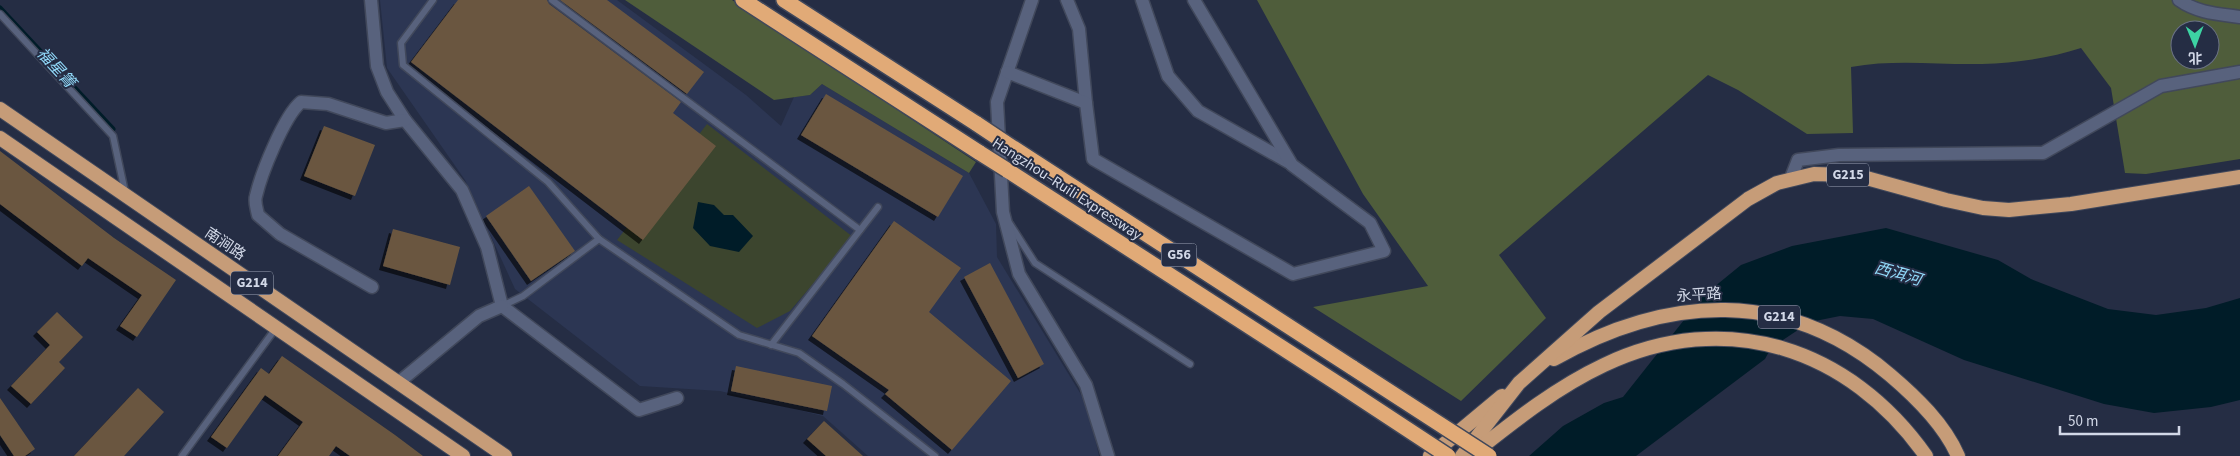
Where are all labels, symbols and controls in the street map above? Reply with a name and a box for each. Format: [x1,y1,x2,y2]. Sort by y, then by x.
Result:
north arrow [2170,20,2220,70]
water label: 福星箐 [32,43,82,95]
text: 北 [2188,47,2202,67]
street label: Hangzhou–Ruili Expressway [988,133,1146,245]
road number: G215 [1827,164,1869,186]
street label: 南涧路 [200,223,250,265]
road number: G56 [1162,244,1196,266]
water label: 西洱河 [1872,257,1927,292]
road number: G214 [231,272,273,294]
street label: 永平路 [1676,283,1722,307]
road number: G214 [1758,306,1800,328]
scale bar [2060,404,2179,436]
text: 50 m [2068,411,2098,432]

